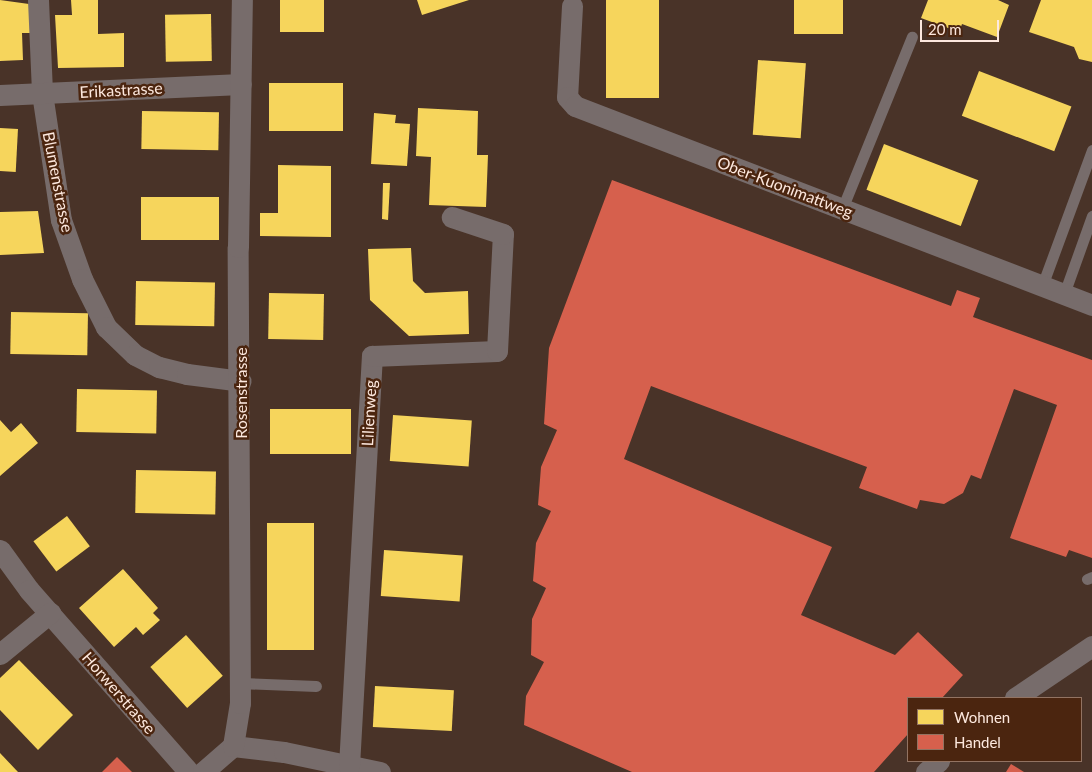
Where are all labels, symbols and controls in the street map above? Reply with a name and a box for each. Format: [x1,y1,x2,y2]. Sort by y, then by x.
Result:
scale bar [922,10,1001,42]
text: 20 m [928,20,962,38]
street label: Erikastrasse [79,78,163,102]
street label: Blumenstrasse [39,130,77,234]
street label: Ober-Kuonimattweg [715,152,855,222]
street label: Rosenstrasse [231,347,251,439]
street label: Lilienweg [358,379,380,447]
street label: Horwerstrasse [78,648,160,738]
legend [907,697,1082,762]
text: Wohnen [954,708,1010,726]
text: Handel [954,733,1001,751]

